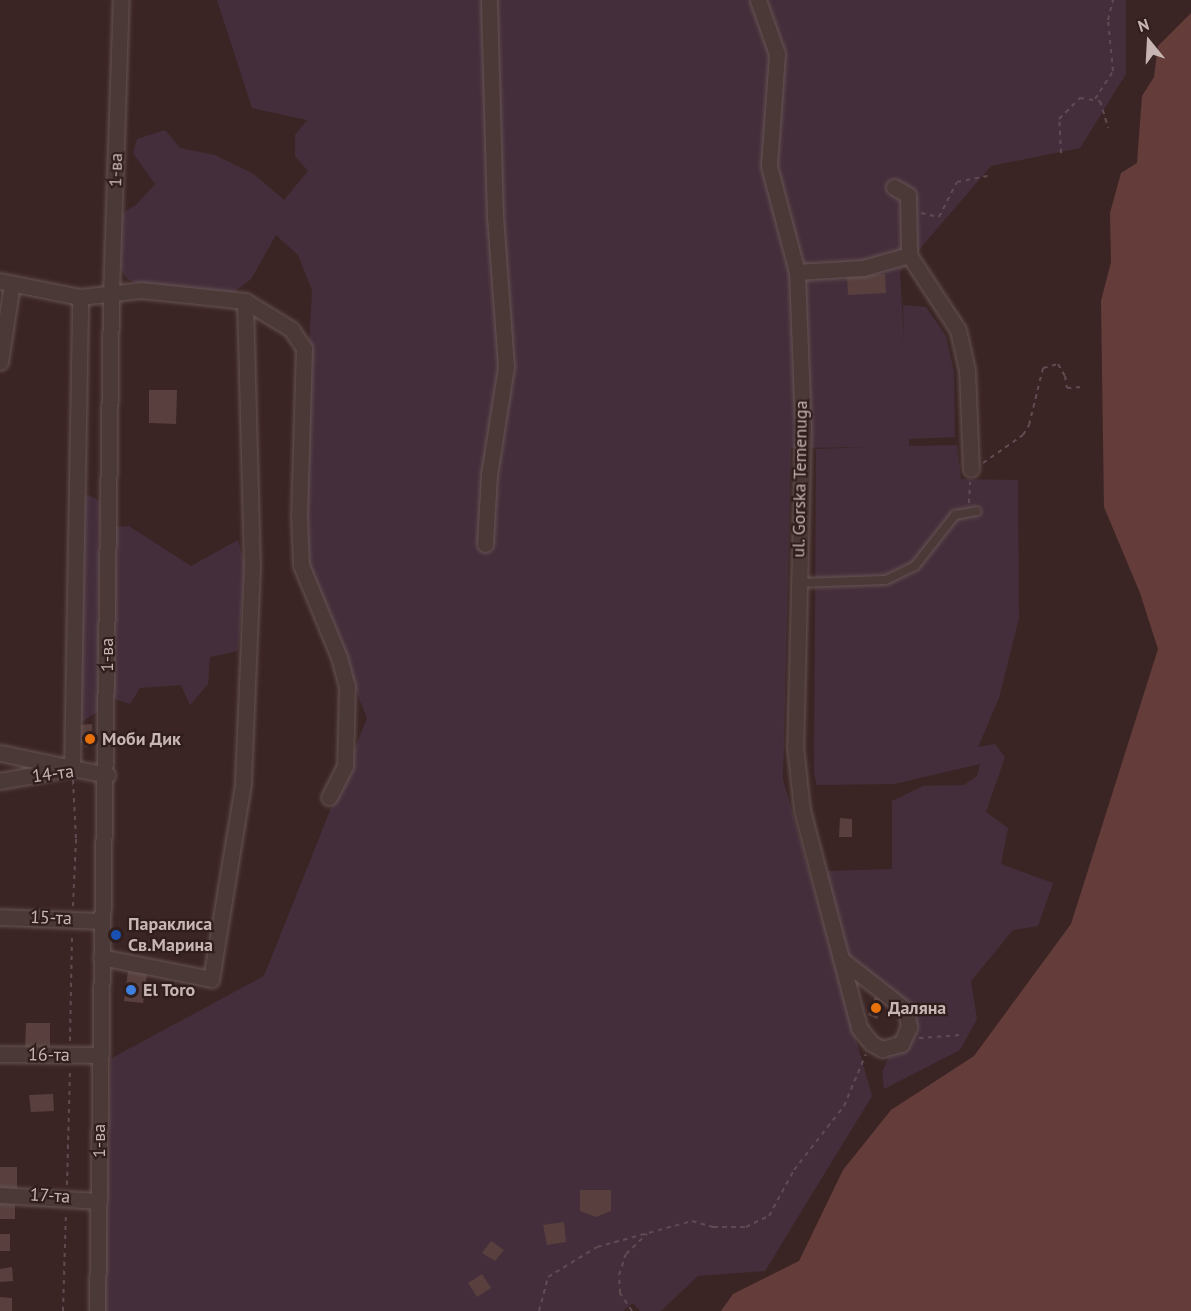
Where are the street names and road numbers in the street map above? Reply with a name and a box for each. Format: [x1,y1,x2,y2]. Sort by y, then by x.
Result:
street label: 1-ва [105,153,127,187]
street label: ul. Gorska Temenuga [788,399,812,559]
street label: 1-ва [96,638,118,672]
street label: 14-та [31,760,75,788]
street label: 15-та [30,906,72,930]
street label: 16-та [28,1044,70,1066]
street label: 1-ва [88,1124,110,1158]
street label: 17-та [29,1184,71,1208]

